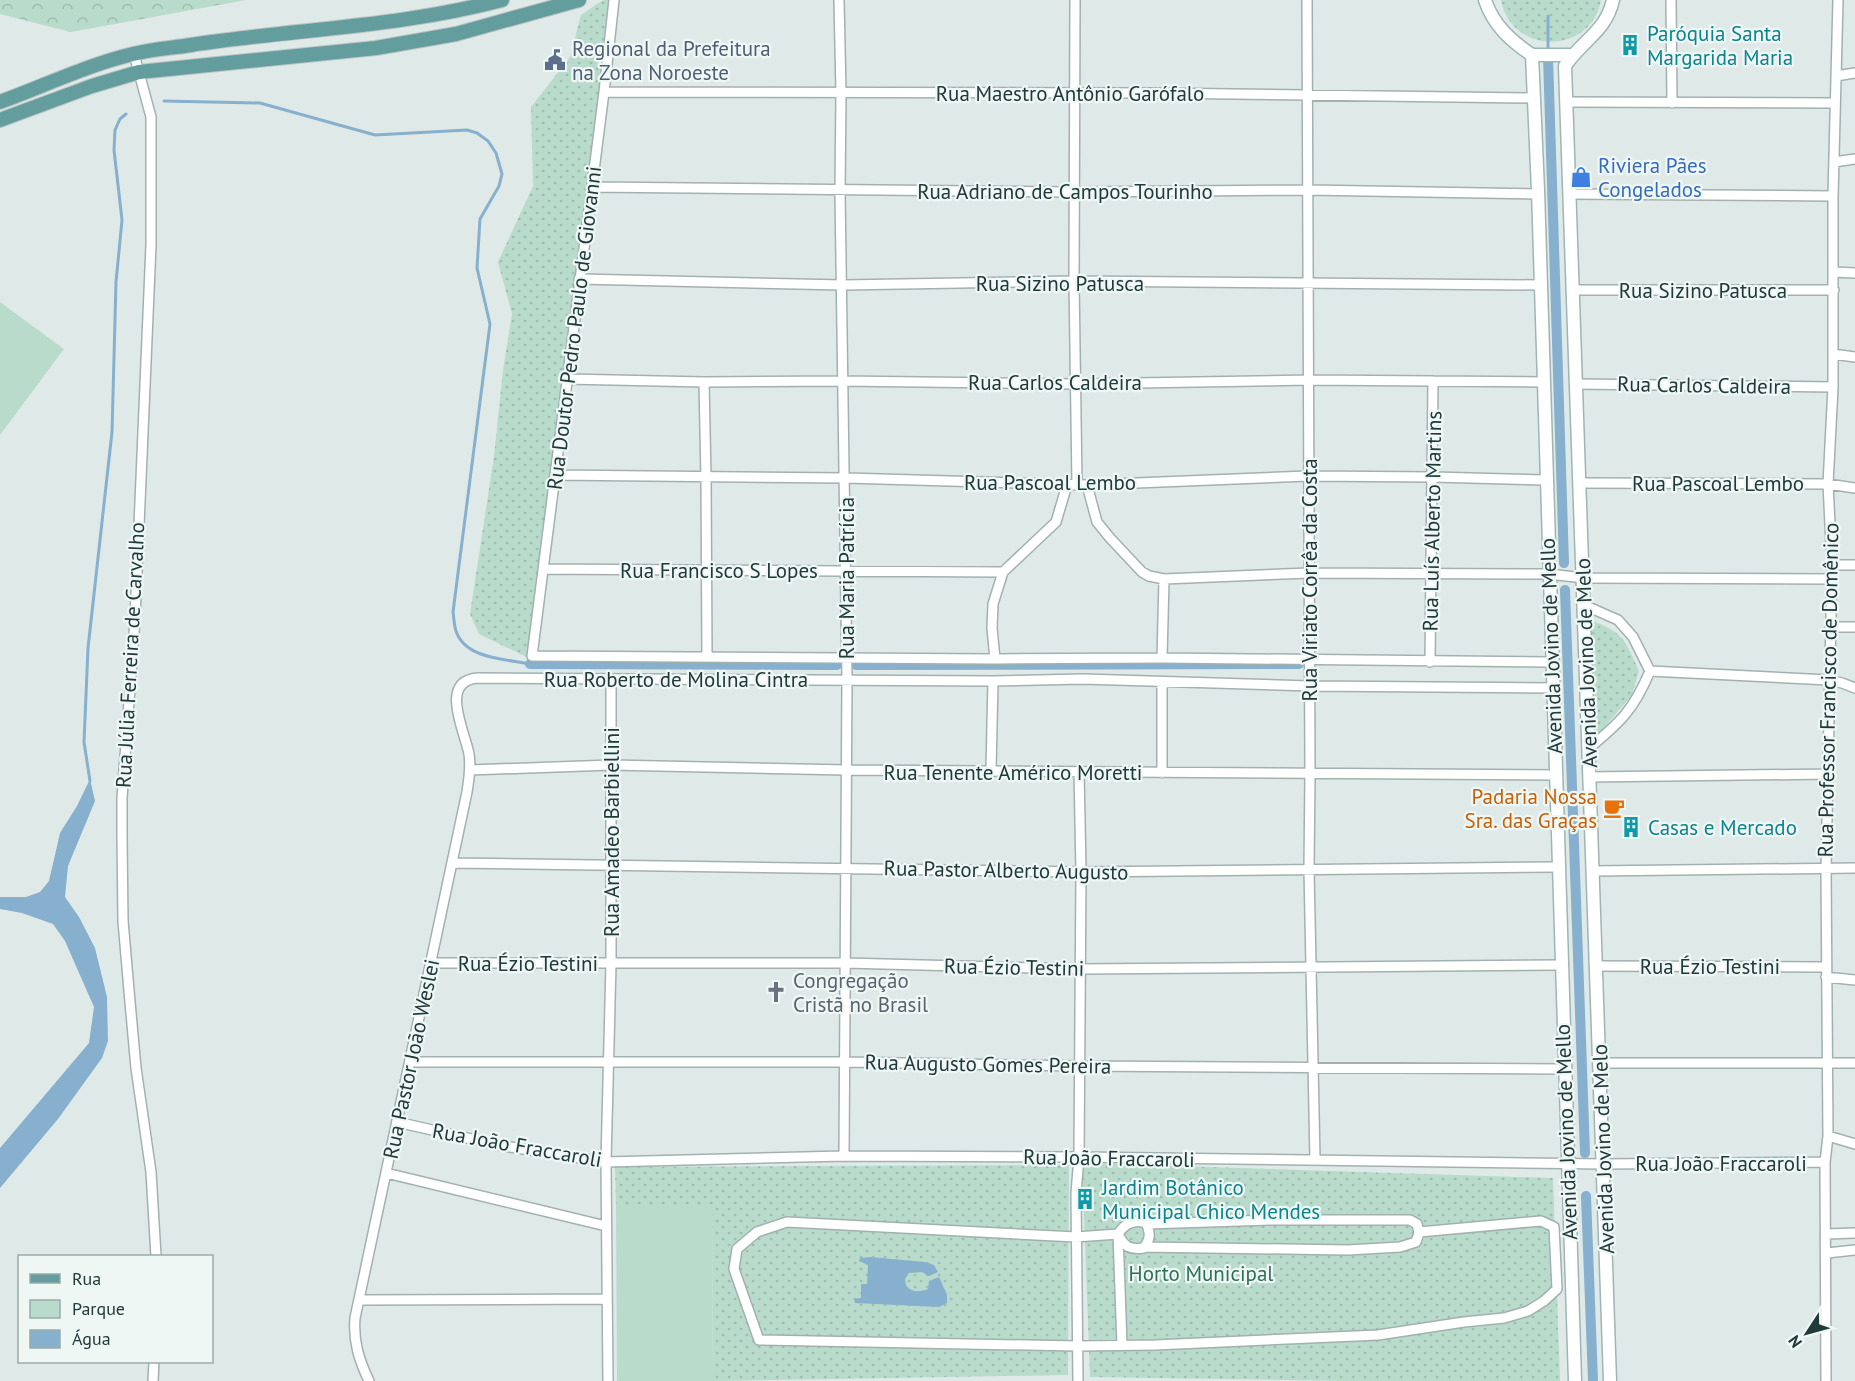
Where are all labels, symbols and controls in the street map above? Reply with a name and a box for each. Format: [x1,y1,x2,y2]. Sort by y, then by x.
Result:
place label: Paróquia Santa Margarida Maria [1647,20,1793,71]
building icon: Paróquia Santa Margarida Maria [1618,33,1642,57]
place label: Regional da Prefeitura na Zona Noroeste [572,35,771,86]
public building icon: Regional da Prefeitura na Zona Noroeste [543,48,567,72]
street label: Rua Maestro Antônio Garófalo [936,80,1204,107]
place label: Riviera Pães Congelados [1598,152,1707,203]
street label: Rua Doutor Pedro Paulo de Giovanni [541,165,607,491]
shop icon: Riviera Pães Congelados [1569,165,1593,189]
street label: Rua Adriano de Campos Tourinho [917,178,1213,205]
street label: Rua Sizino Patusca [976,270,1144,297]
street label: Rua Sizino Patusca [1619,277,1787,304]
street label: Rua Carlos Caldeira [968,369,1142,396]
street label: Rua Carlos Caldeira [1617,370,1791,400]
street label: Rua Luís Alberto Martins [1417,410,1447,632]
street label: Rua Viriato Corrêa da Costa [1296,458,1323,702]
street label: Rua Pascoal Lembo [964,469,1136,496]
street label: Rua Pascoal Lembo [1632,470,1804,497]
street label: Rua Maria Patrícia [833,497,860,659]
street label: Rua Júlia Ferreira de Carvalho [110,521,150,789]
street label: Rua Professor Francisco de Domênico [1812,522,1844,858]
street label: Avenida Jovino de Mello [1534,538,1568,754]
street label: Rua Francisco S Lopes [620,557,818,584]
street label: Avenida Jovino de Melo [1569,558,1603,768]
street label: Rua Roberto de Molina Cintra [544,666,808,693]
street label: Rua Amadeo Barbiellini [598,727,625,937]
street label: Rua Tenente Américo Moretti [884,759,1142,786]
place label: Padaria Nossa Sra. das Graças [1465,783,1597,834]
cafe icon: Padaria Nossa Sra. das Graças [1602,796,1626,820]
place label: Casas e Mercado [1648,814,1797,841]
building icon: Casas e Mercado [1619,815,1643,839]
street label: Rua Pastor Alberto Augusto [883,854,1129,886]
street label: Rua Ézio Testini [458,950,598,977]
street label: Rua Ézio Testini [944,952,1084,982]
street label: Rua Ézio Testini [1640,953,1780,980]
street label: Rua Pastor João Weslei [377,957,445,1161]
place label: Congregação Cristã no Brasil [793,967,928,1018]
church icon: Congregação Cristã no Brasil [764,980,788,1004]
street label: Avenida Jovino de Mello [1549,1024,1583,1240]
street label: Avenida Jovino de Melo [1586,1044,1620,1254]
street label: Rua Augusto Gomes Pereira [864,1048,1112,1080]
street label: Rua João Fraccaroli [430,1117,604,1173]
street label: Rua João Fraccaroli [1023,1143,1195,1173]
street label: Rua João Fraccaroli [1635,1150,1807,1177]
place label: Jardim Botânico Municipal Chico Mendes [1101,1174,1320,1225]
building icon: Jardim Botânico Municipal Chico Mendes [1073,1187,1097,1211]
legend [18,1255,213,1363]
park label: Horto Municipal [1129,1260,1273,1287]
text: Rua [72,1267,101,1290]
text: Parque [72,1297,125,1320]
north arrow [1777,1303,1837,1363]
text: Água [72,1327,111,1350]
text: N [1784,1332,1806,1352]

